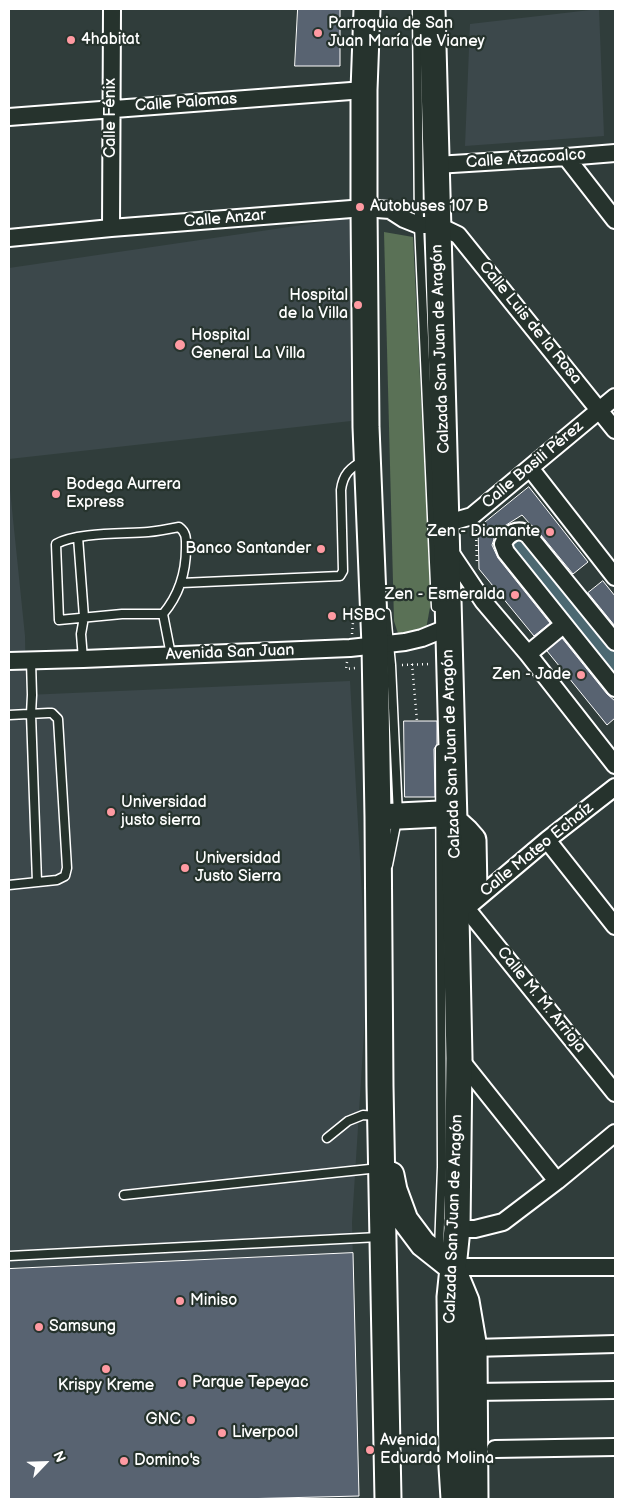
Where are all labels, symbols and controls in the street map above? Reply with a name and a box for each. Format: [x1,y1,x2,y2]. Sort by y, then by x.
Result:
place label: Parroquia de San Juan María de Vianey [328,14,485,52]
marker: Parroquia de San Juan María de Vianey [312,27,324,39]
place label: 4habitat [81,30,140,50]
marker: 4habitat [65,34,77,46]
street label: Calle Fénix [101,78,121,158]
street label: Calle Palomas [134,90,238,116]
street label: Calle Atzacoalco [465,145,587,173]
place label: Autobuses 107 B [370,197,488,217]
marker: Autobuses 107 B [354,201,366,213]
street label: Calle Anzar [183,206,267,232]
street label: Calzada San Juan de Aragón [428,244,454,454]
street label: Calle Luis de la Rosa [475,258,585,388]
place label: Hospital de la Villa [278,286,348,324]
marker: Hospital de la Villa [352,299,364,311]
place label: Hospital General La Villa [191,326,305,364]
marker: Hospital General La Villa [173,338,187,352]
street label: Calle Basili Pérez [478,417,588,513]
place label: Bodega Aurrera Express [66,475,181,513]
marker: Bodega Aurrera Express [50,488,62,500]
place label: Zen - Diamante [427,522,540,542]
marker: Zen - Diamante [544,526,556,538]
place label: Banco Santander [185,539,311,559]
marker: Banco Santander [315,543,327,555]
place label: Zen - Esmeralda [385,585,505,605]
marker: Zen - Esmeralda [509,589,521,601]
place label: HSBC [342,606,386,626]
marker: HSBC [326,610,338,622]
street label: Avenida San Juan [165,641,295,665]
street label: Calzada San Juan de Aragón [439,649,465,859]
place label: Zen - Jade [492,665,571,685]
marker: Zen - Jade [575,669,587,681]
place label: Universidad justo sierra [121,793,207,831]
street label: Calle Mateo Echaíz [477,799,597,901]
marker: Universidad justo sierra [105,806,117,818]
place label: Universidad Justo Sierra [195,849,281,887]
marker: Universidad Justo Sierra [179,862,191,874]
street label: Calle M. M. Arrioja [492,943,590,1057]
street label: Calzada San Juan de Aragón [441,1114,467,1324]
place label: Miniso [190,1291,237,1311]
marker: Miniso [174,1295,186,1307]
place label: Samsung [49,1317,116,1337]
marker: Samsung [33,1321,45,1333]
marker: Krispy Kreme [100,1363,112,1375]
place label: Parque Tepeyac [192,1373,308,1393]
place label: Krispy Kreme [58,1376,154,1396]
marker: Parque Tepeyac [176,1377,188,1389]
place label: GNC [146,1410,181,1430]
marker: GNC [185,1414,197,1426]
place label: Liverpool [232,1423,298,1443]
marker: Liverpool [216,1427,228,1439]
place label: Avenida Eduardo Molina [380,1431,494,1469]
north arrow [20,1438,70,1488]
marker: Avenida Eduardo Molina [364,1444,376,1456]
text: N [49,1448,69,1465]
place label: Domino's [134,1451,200,1471]
marker: Domino's [118,1455,130,1467]

